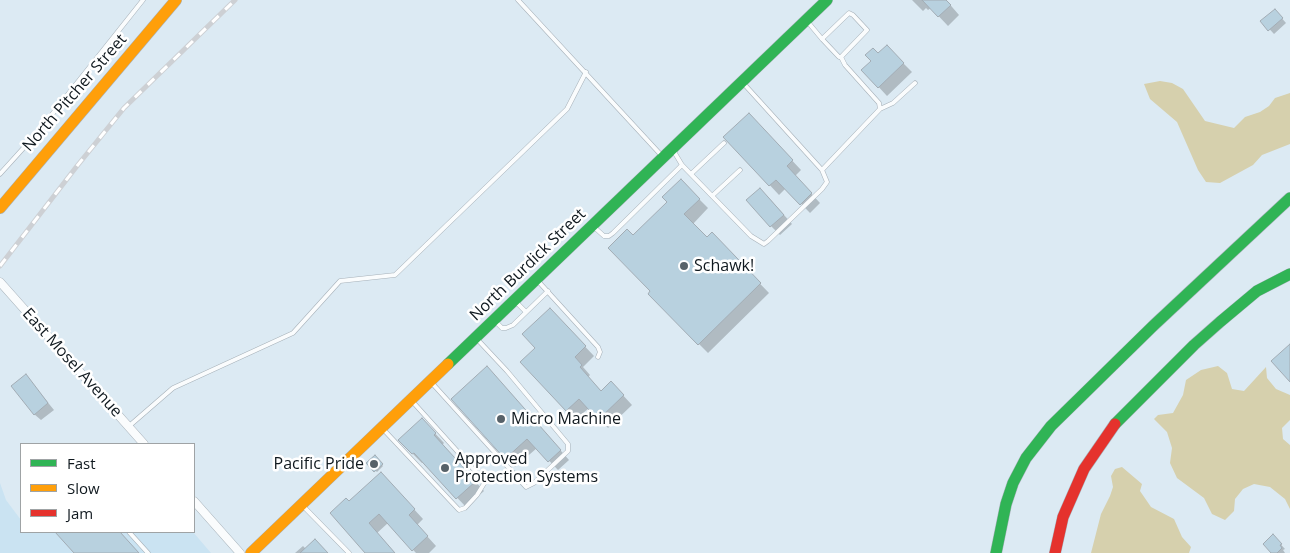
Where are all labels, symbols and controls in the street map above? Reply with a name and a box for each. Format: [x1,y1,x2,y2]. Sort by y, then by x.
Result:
street label: North Pitcher Street [19,30,131,156]
street label: North Burdick Street [466,205,590,325]
place label: Schawk! [694,256,754,276]
marker: Schawk! [678,260,690,272]
street label: East Mosel Avenue [18,305,126,421]
place label: Micro Machine [511,409,621,429]
marker: Micro Machine [495,413,507,425]
legend [20,443,195,533]
place label: Approved Protection Systems [455,449,598,487]
text: Fast [67,453,96,473]
place label: Pacific Pride [274,454,364,474]
marker: Pacific Pride [368,458,380,470]
marker: Approved Protection Systems [439,462,451,474]
text: Slow [67,478,100,498]
text: Jam [67,503,93,523]

